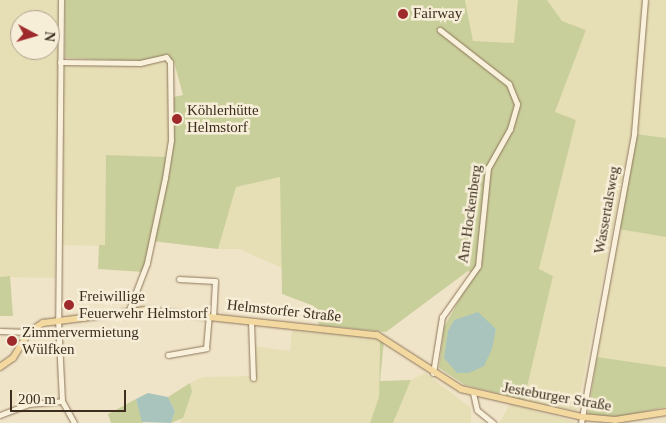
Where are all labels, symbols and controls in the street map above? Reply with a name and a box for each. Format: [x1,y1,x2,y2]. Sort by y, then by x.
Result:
place label: Fairway [413,5,462,23]
marker: Fairway [397,8,409,20]
north arrow [10,10,60,60]
text: N [41,31,57,42]
place label: Köhlerhütte Helmstorf [187,101,259,136]
marker: Köhlerhütte Helmstorf [171,113,183,125]
street label: Am Hockenberg [454,164,486,264]
street label: Wassertalsweg [590,165,624,255]
place label: Freiwillige Feuerwehr Helmstorf [79,287,208,322]
street label: Helmstorfer Straße [226,296,342,326]
marker: Freiwillige Feuerwehr Helmstorf [63,299,75,311]
place label: Zimmervermietung Wülfken [22,323,139,358]
marker: Zimmervermietung Wülfken [6,335,18,347]
street label: Jesteburger Straße [501,379,613,415]
scale bar [12,380,129,412]
text: 200 m [18,391,56,407]

